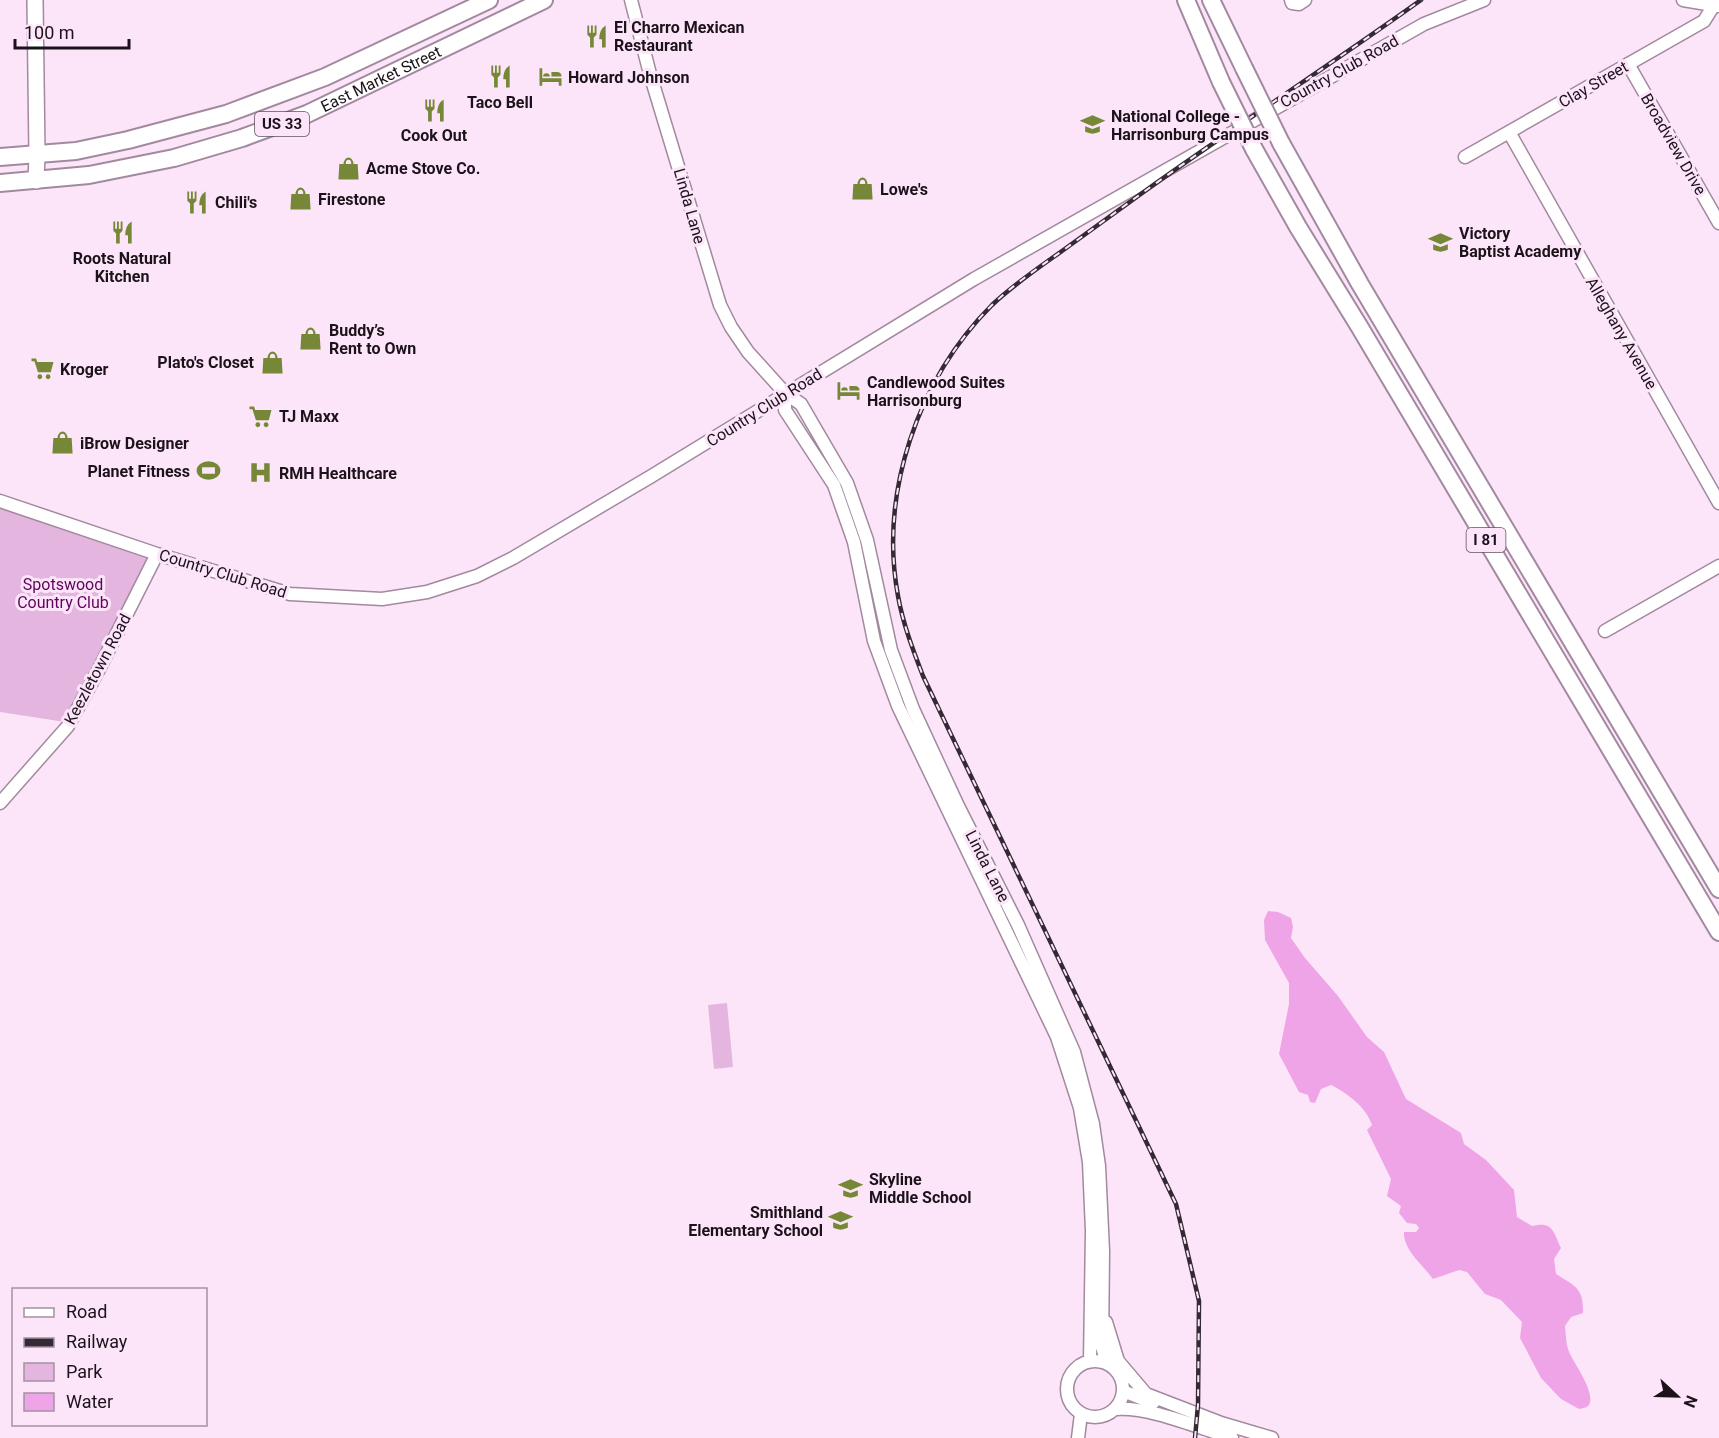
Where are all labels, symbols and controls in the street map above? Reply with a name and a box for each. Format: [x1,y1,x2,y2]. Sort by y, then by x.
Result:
scale bar [15,12,129,50]
place label: El Charro Mexican Restaurant [614,18,745,55]
text: 100 m [24,22,75,43]
restaurant icon: El Charro Mexican Restaurant [583,23,609,49]
street label: Country Club Road [1277,31,1402,112]
street label: East Market Street [318,42,444,116]
street label: Clay Street [1555,57,1631,112]
restaurant icon: Taco Bell [487,64,513,90]
hotel icon: Howard Johnson [537,64,563,90]
place label: Howard Johnson [568,68,689,87]
street label: Broadview Drive [1637,90,1710,198]
place label: Taco Bell [467,93,533,112]
restaurant icon: Cook Out [421,97,447,123]
place label: National College - Harrisonburg Campus [1111,107,1269,144]
road number: US 33 [255,112,309,136]
school or university icon: National College - Harrisonburg Campus [1080,112,1106,138]
place label: Cook Out [401,126,468,145]
shop icon: Acme Stove Co. [335,155,361,181]
place label: Acme Stove Co. [366,159,480,178]
street label: Linda Lane [670,166,709,246]
shop icon: Lowe's [849,176,875,202]
place label: Lowe's [880,180,928,199]
shop icon: Firestone [287,186,313,212]
restaurant icon: Chili's [184,189,210,215]
place label: Firestone [318,190,386,209]
place label: Chili's [215,193,257,212]
restaurant icon: Roots Natural Kitchen [109,220,135,246]
place label: Victory Baptist Academy [1459,224,1582,261]
school or university icon: Victory Baptist Academy [1428,229,1454,255]
place label: Roots Natural Kitchen [73,249,171,286]
street label: Alleghany Avenue [1582,274,1661,393]
place label: Buddy’s Rent to Own [329,321,416,358]
shop icon: Buddy’s Rent to Own [298,326,324,352]
shop icon: Plato's Closet [259,349,285,375]
place label: Plato's Closet [157,353,255,372]
supermarket icon: Kroger [29,356,55,382]
place label: Kroger [60,360,109,379]
street label: Country Club Road [703,364,825,451]
place label: Candlewood Suites Harrisonburg [867,373,1005,410]
hotel icon: Candlewood Suites Harrisonburg [836,378,862,404]
supermarket icon: TJ Maxx [248,403,274,429]
place label: TJ Maxx [279,407,340,426]
shop icon: iBrow Designer [49,430,75,456]
place label: iBrow Designer [80,434,189,453]
sports icon: Planet Fitness [195,458,221,484]
hospital icon: RMH Healthcare [248,460,274,486]
place label: Planet Fitness [87,462,190,481]
place label: RMH Healthcare [279,464,397,483]
road number: I 81 [1466,528,1506,552]
street label: Country Club Road [157,545,289,602]
park label: Spotswood Country Club [17,575,109,612]
street label: Keezletown Road [60,611,135,728]
street label: Linda Lane [961,827,1014,905]
place label: Skyline Middle School [869,1170,972,1207]
school or university icon: Skyline Middle School [838,1175,864,1201]
place label: Smithland Elementary School [688,1203,823,1240]
school or university icon: Smithland Elementary School [828,1208,854,1234]
legend [12,1288,207,1426]
text: Road [66,1301,107,1322]
text: Railway [66,1331,128,1352]
text: Park [66,1361,103,1382]
north arrow [1647,1366,1707,1426]
text: Water [66,1391,113,1412]
text: N [1680,1393,1701,1410]

